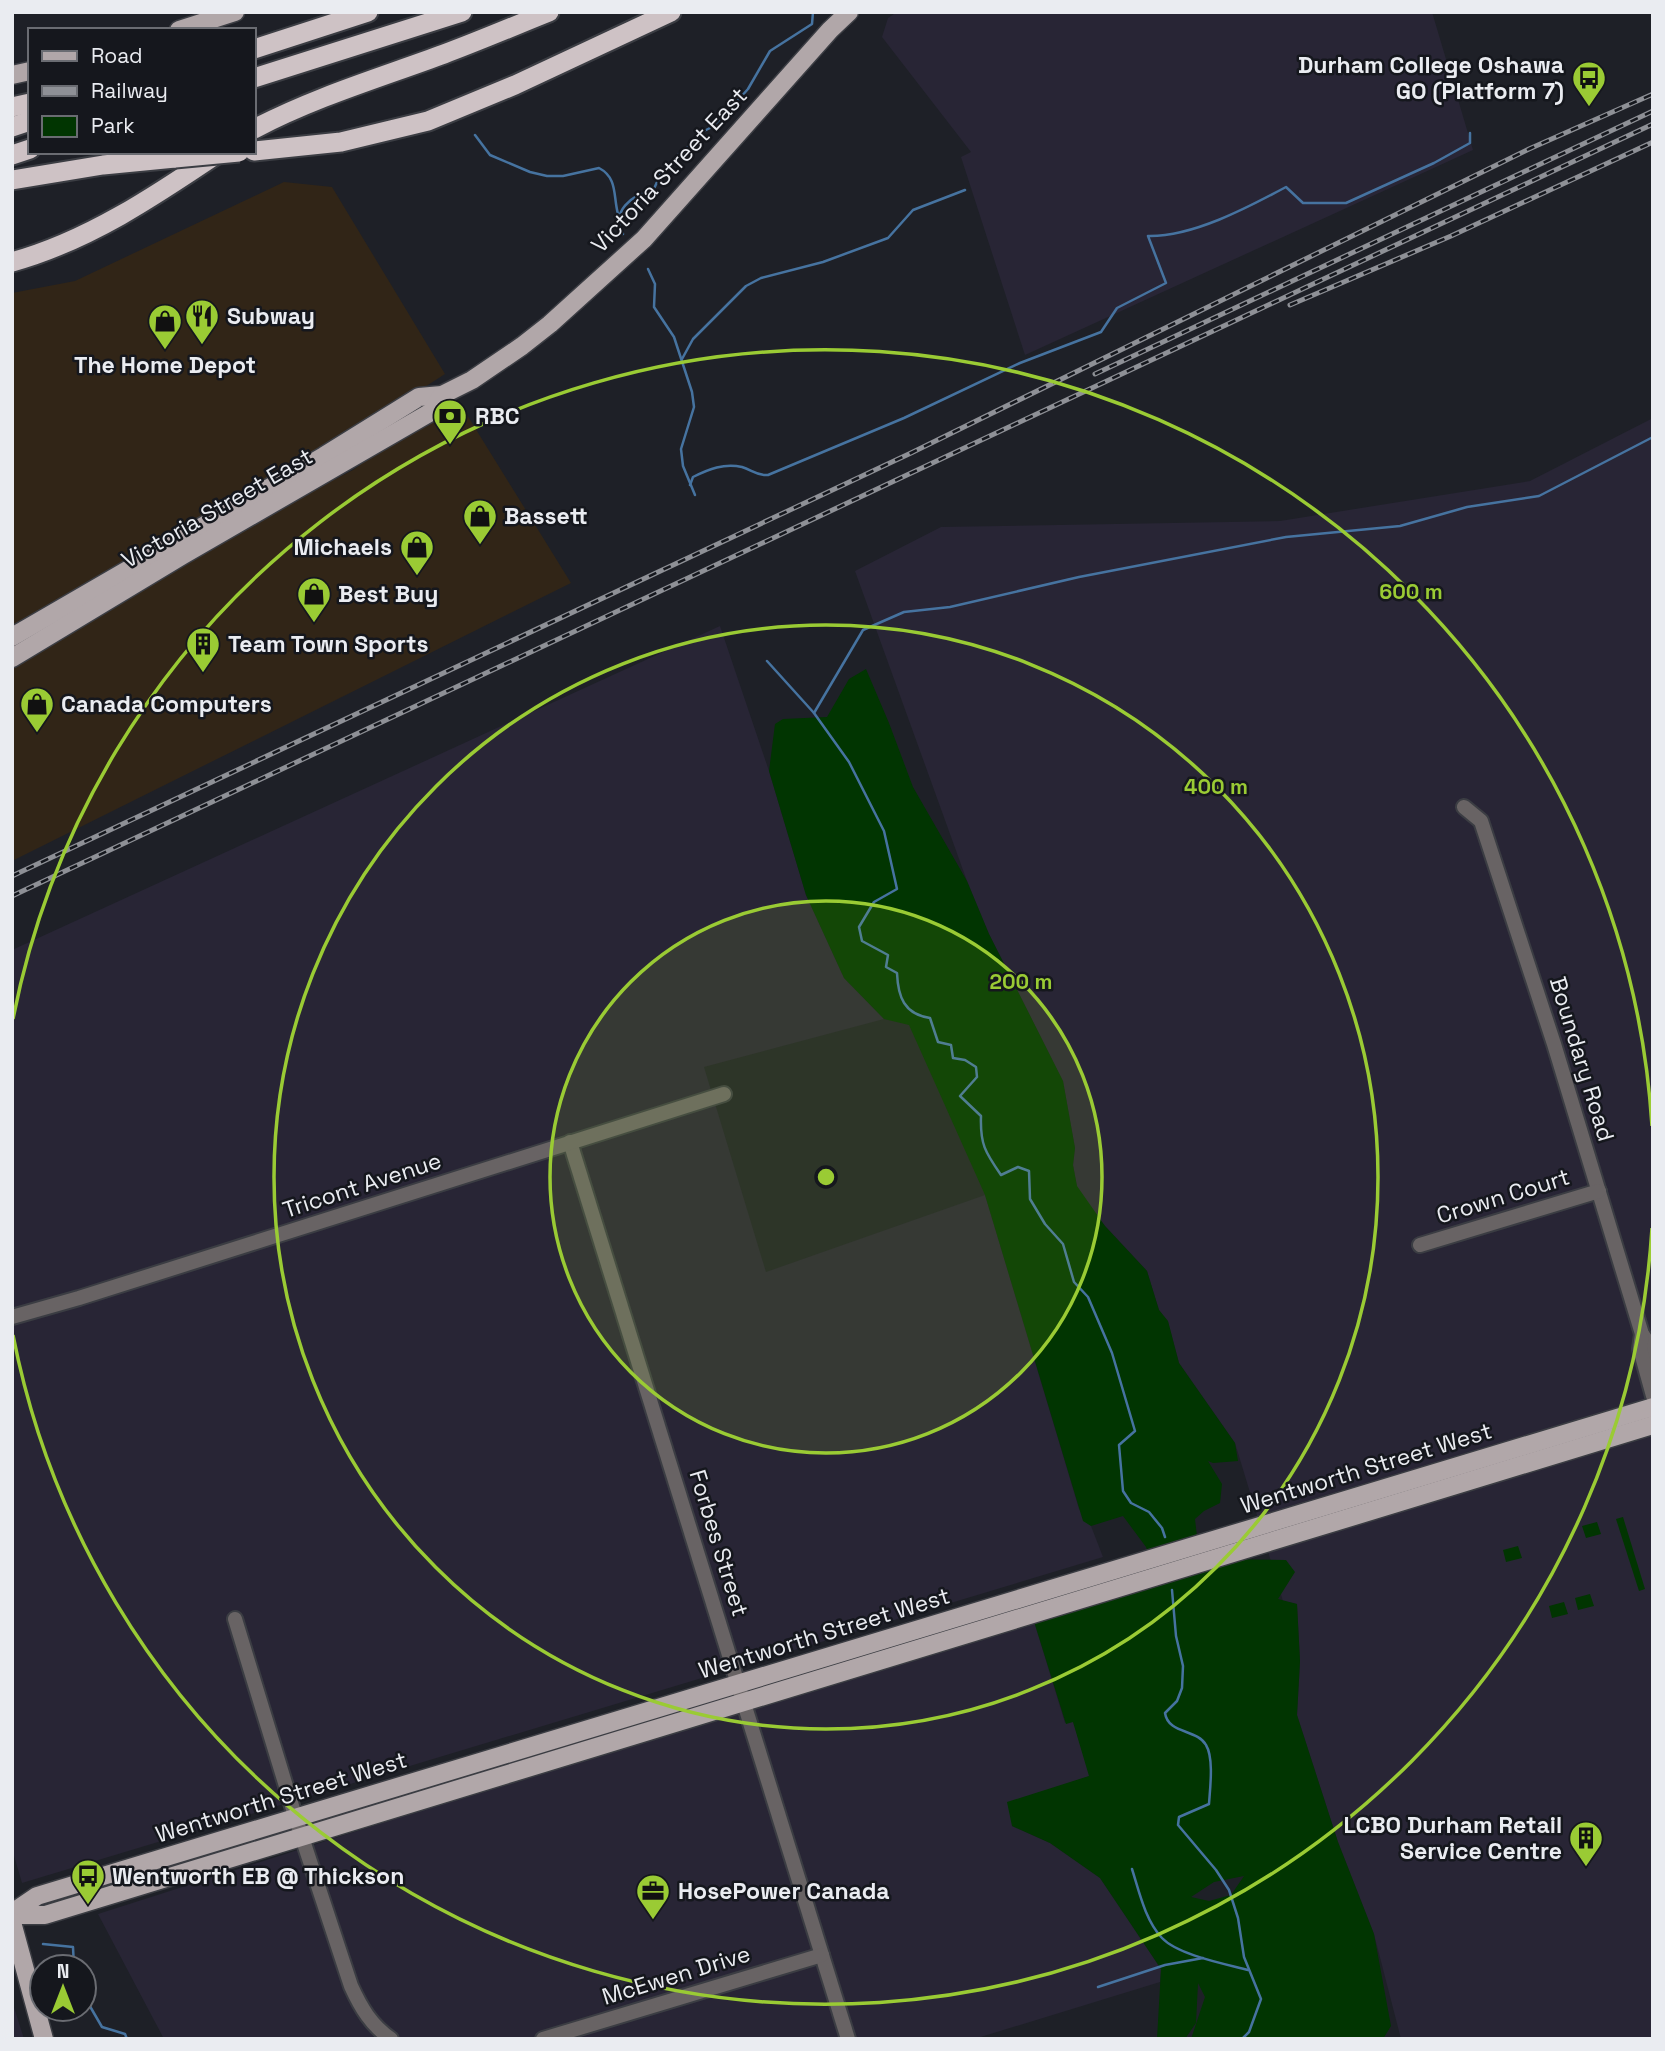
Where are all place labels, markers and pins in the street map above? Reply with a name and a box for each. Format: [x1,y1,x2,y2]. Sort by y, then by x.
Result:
place label: Durham College Oshawa GO (Platform 7) [1298,50,1564,106]
bus stop icon: Durham College Oshawa GO (Platform 7) [1570,59,1608,108]
restaurant icon: Subway [183,297,221,346]
place label: Subway [227,301,315,331]
shop icon: The Home Depot [146,302,184,351]
place label: The Home Depot [74,350,256,380]
bank icon: RBC [431,397,469,446]
place label: RBC [475,401,520,431]
shop icon: Bassett [461,497,499,546]
place label: Bassett [504,501,588,531]
shop icon: Michaels [398,528,436,577]
place label: Michaels [293,532,392,562]
shop icon: Best Buy [295,575,333,624]
place label: Best Buy [338,579,438,609]
building icon: Team Town Sports [184,625,222,674]
place label: Team Town Sports [228,629,429,659]
shop icon: Canada Computers [18,685,56,734]
place label: Canada Computers [61,689,272,719]
centre of rings [814,1165,838,1189]
place label: LCBO Durham Retail Service Centre [1344,1810,1562,1866]
building icon: LCBO Durham Retail Service Centre [1567,1819,1605,1868]
bus stop icon: Wentworth EB @ Thickson [69,1857,107,1906]
place label: Wentworth EB @ Thickson [112,1861,404,1891]
office icon: HosePower Canada [634,1872,672,1921]
place label: HosePower Canada [678,1876,890,1906]

